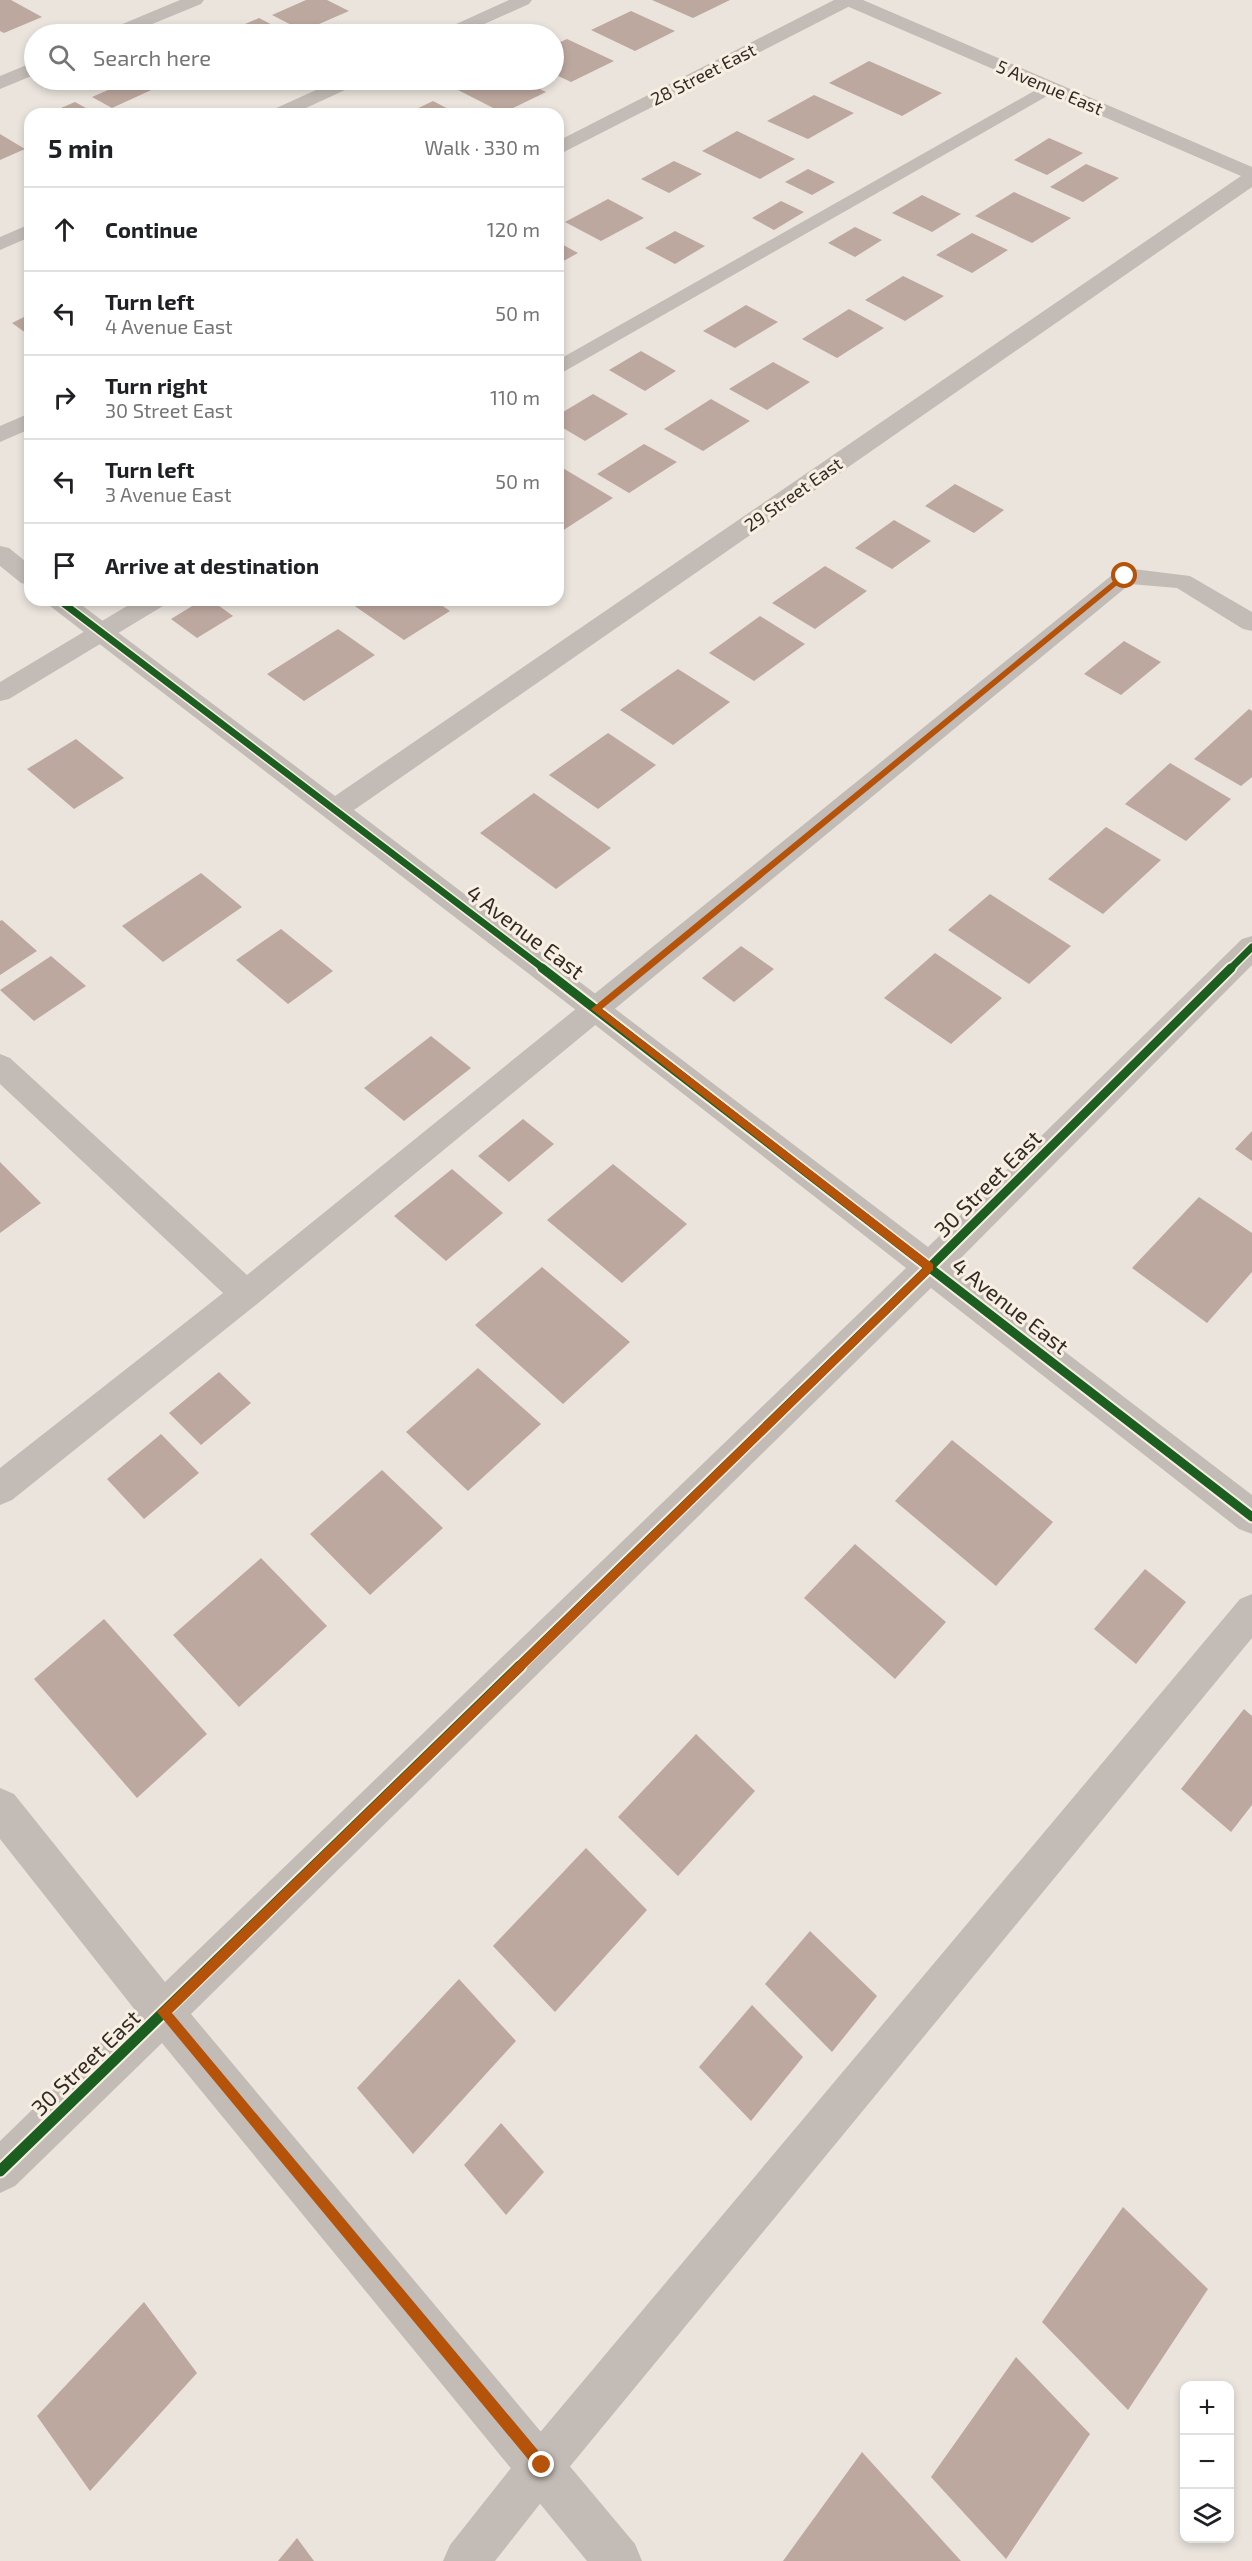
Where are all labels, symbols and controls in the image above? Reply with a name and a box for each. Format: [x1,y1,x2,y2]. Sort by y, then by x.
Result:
search box [24,24,564,90]
street label: 28 Street East [647,38,759,110]
icon: search [45,41,78,74]
text: Search here [93,44,211,70]
street label: 5 Avenue East [993,55,1107,119]
text: 5 min [48,132,114,163]
text: Walk · 330 m [424,135,540,159]
icon: ahead [48,213,81,246]
text: Continue [105,216,198,242]
text: 120 m [487,217,540,241]
text: Turn left [105,288,194,314]
icon: left [48,297,81,330]
text: 50 m [495,301,540,325]
text: 4 Avenue East [105,314,233,338]
text: Turn right [105,372,207,398]
icon: right [48,381,81,414]
text: 110 m [490,385,540,409]
text: 30 Street East [105,398,233,422]
street label: 29 Street East [740,452,846,536]
text: Turn left [105,456,194,482]
icon: left [48,465,81,498]
text: 50 m [495,469,540,493]
text: 3 Avenue East [105,482,232,506]
icon: arrive [48,549,81,582]
text: Arrive at destination [105,552,319,578]
route start [1111,562,1137,588]
street label: 4 Avenue East [462,878,590,984]
street label: 30 Street East [928,1124,1046,1242]
street label: 4 Avenue East [948,1252,1074,1358]
street label: 30 Street East [25,2004,145,2120]
map controls [1180,2381,1234,2543]
button: + [1180,2381,1234,2435]
button: − [1180,2435,1234,2489]
route end [528,2451,554,2477]
button: layers [1180,2489,1234,2543]

